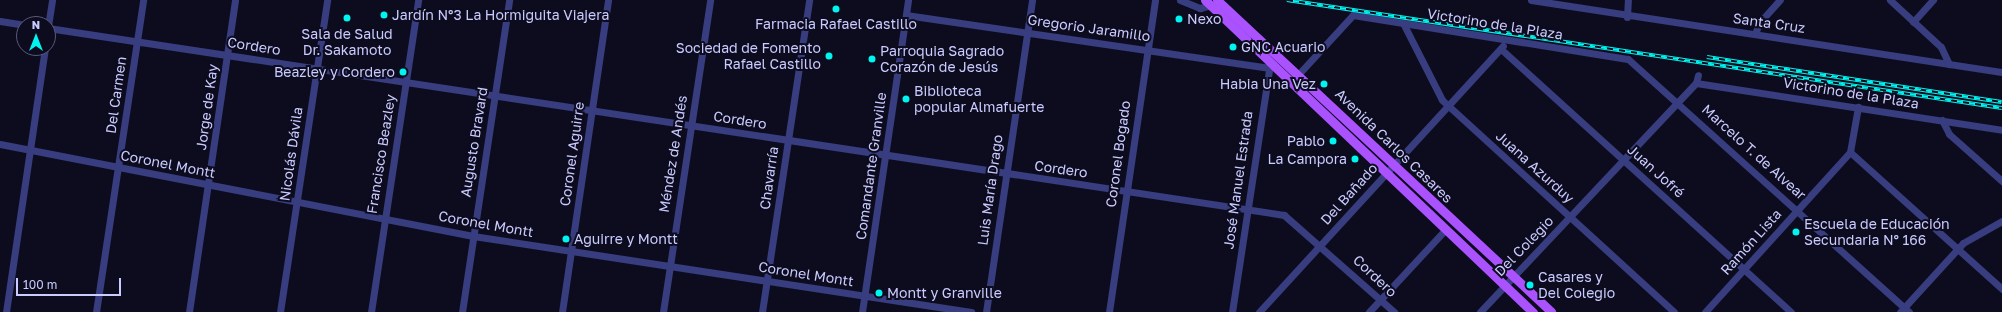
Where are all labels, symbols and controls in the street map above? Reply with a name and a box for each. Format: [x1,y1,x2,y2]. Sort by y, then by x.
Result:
marker: Farmacia Rafael Castillo [831,4,841,14]
street label: Victorino de la Plaza [1426,5,1564,43]
place label: Jardín N°3 La Hormiguita Viajera [392,7,609,23]
marker: Jardín N°3 La Hormiguita Viajera [379,10,389,20]
street label: Santa Cruz [1732,10,1806,36]
street label: Gregorio Jaramillo [1027,11,1151,45]
place label: Nexo [1187,11,1221,27]
marker: Sala de Salud Dr. Sakamoto [341,12,353,24]
marker: Nexo [1174,14,1184,24]
north arrow [16,16,56,56]
place label: Farmacia Rafael Castillo [755,16,917,32]
text: N [32,18,40,31]
place label: Sala de Salud Dr. Sakamoto [301,26,393,58]
street label: Cordero [226,34,282,58]
place label: GNC Acuario [1241,39,1325,55]
place label: Sociedad de Fomento Rafael Castillo [676,40,821,72]
marker: GNC Acuario [1228,42,1238,52]
place label: Parroquia Sagrado Corazón de Jesús [880,43,1004,76]
marker: Sociedad de Fomento Rafael Castillo [824,51,834,61]
marker: Parroquia Sagrado Corazón de Jesús [867,54,877,64]
street label: Del Carmen [102,55,130,135]
street label: Jorge de Kay [193,63,221,151]
place label: Beazley y Cordero [274,64,395,80]
marker: Beazley y Cordero [398,67,408,77]
street label: Victorino de la Plaza [1782,74,1920,112]
place label: Habia Una Vez [1220,76,1316,92]
marker: Habia Una Vez [1319,79,1329,89]
place label: Biblioteca popular Almafuerte [914,83,1044,116]
street label: Augusto Bravard [457,86,491,198]
street label: Avenida Carlos Casares [1332,86,1456,206]
street label: Comandante Granville [852,91,890,241]
street label: Francisco Beazley [363,93,399,215]
street label: Méndez de Andés [655,94,691,214]
marker: Biblioteca popular Almafuerte [901,94,911,104]
street label: Coronel Bogado [1102,100,1134,208]
street label: Coronel Aguirre [556,101,588,207]
street label: Marcelo T. de Alvear [1698,101,1810,203]
street label: Nicolás Dávila [276,106,306,202]
street label: Cordero [712,108,768,132]
street label: José Manuel Estrada [1220,110,1256,250]
street label: Juana Azurduy [1492,127,1578,207]
place label: Pablo [1287,133,1325,149]
street label: Luis María Drago [974,134,1006,246]
marker: Pablo [1328,136,1338,146]
street label: Juan Jofré [1624,141,1688,201]
street label: Chavarría [756,145,782,211]
street label: Coronel Montt [119,147,217,181]
place label: La Campora [1267,151,1347,167]
marker: La Campora [1350,154,1360,164]
street label: Cordero [1033,157,1089,181]
street label: Del Bañado [1317,160,1381,228]
street label: Ramón Lista [1717,206,1785,278]
street label: Coronel Montt [437,207,535,241]
street label: Del Colegio [1491,212,1557,280]
place label: Escuela de Educación Secundaria N° 166 [1804,216,1950,248]
marker: Escuela de Educación Secundaria N° 166 [1791,227,1801,237]
place label: Aguirre y Montt [574,231,678,247]
marker: Aguirre y Montt [561,234,571,244]
street label: Cordero [1350,252,1400,300]
street label: Coronel Montt [757,258,855,290]
place label: Casares y Del Colegio [1538,269,1615,302]
scale bar [18,270,123,296]
text: 100 m [23,277,57,292]
marker: Casares y Del Colegio [1525,280,1535,290]
place label: Montt y Granville [887,285,1002,301]
marker: Montt y Granville [874,288,884,298]

